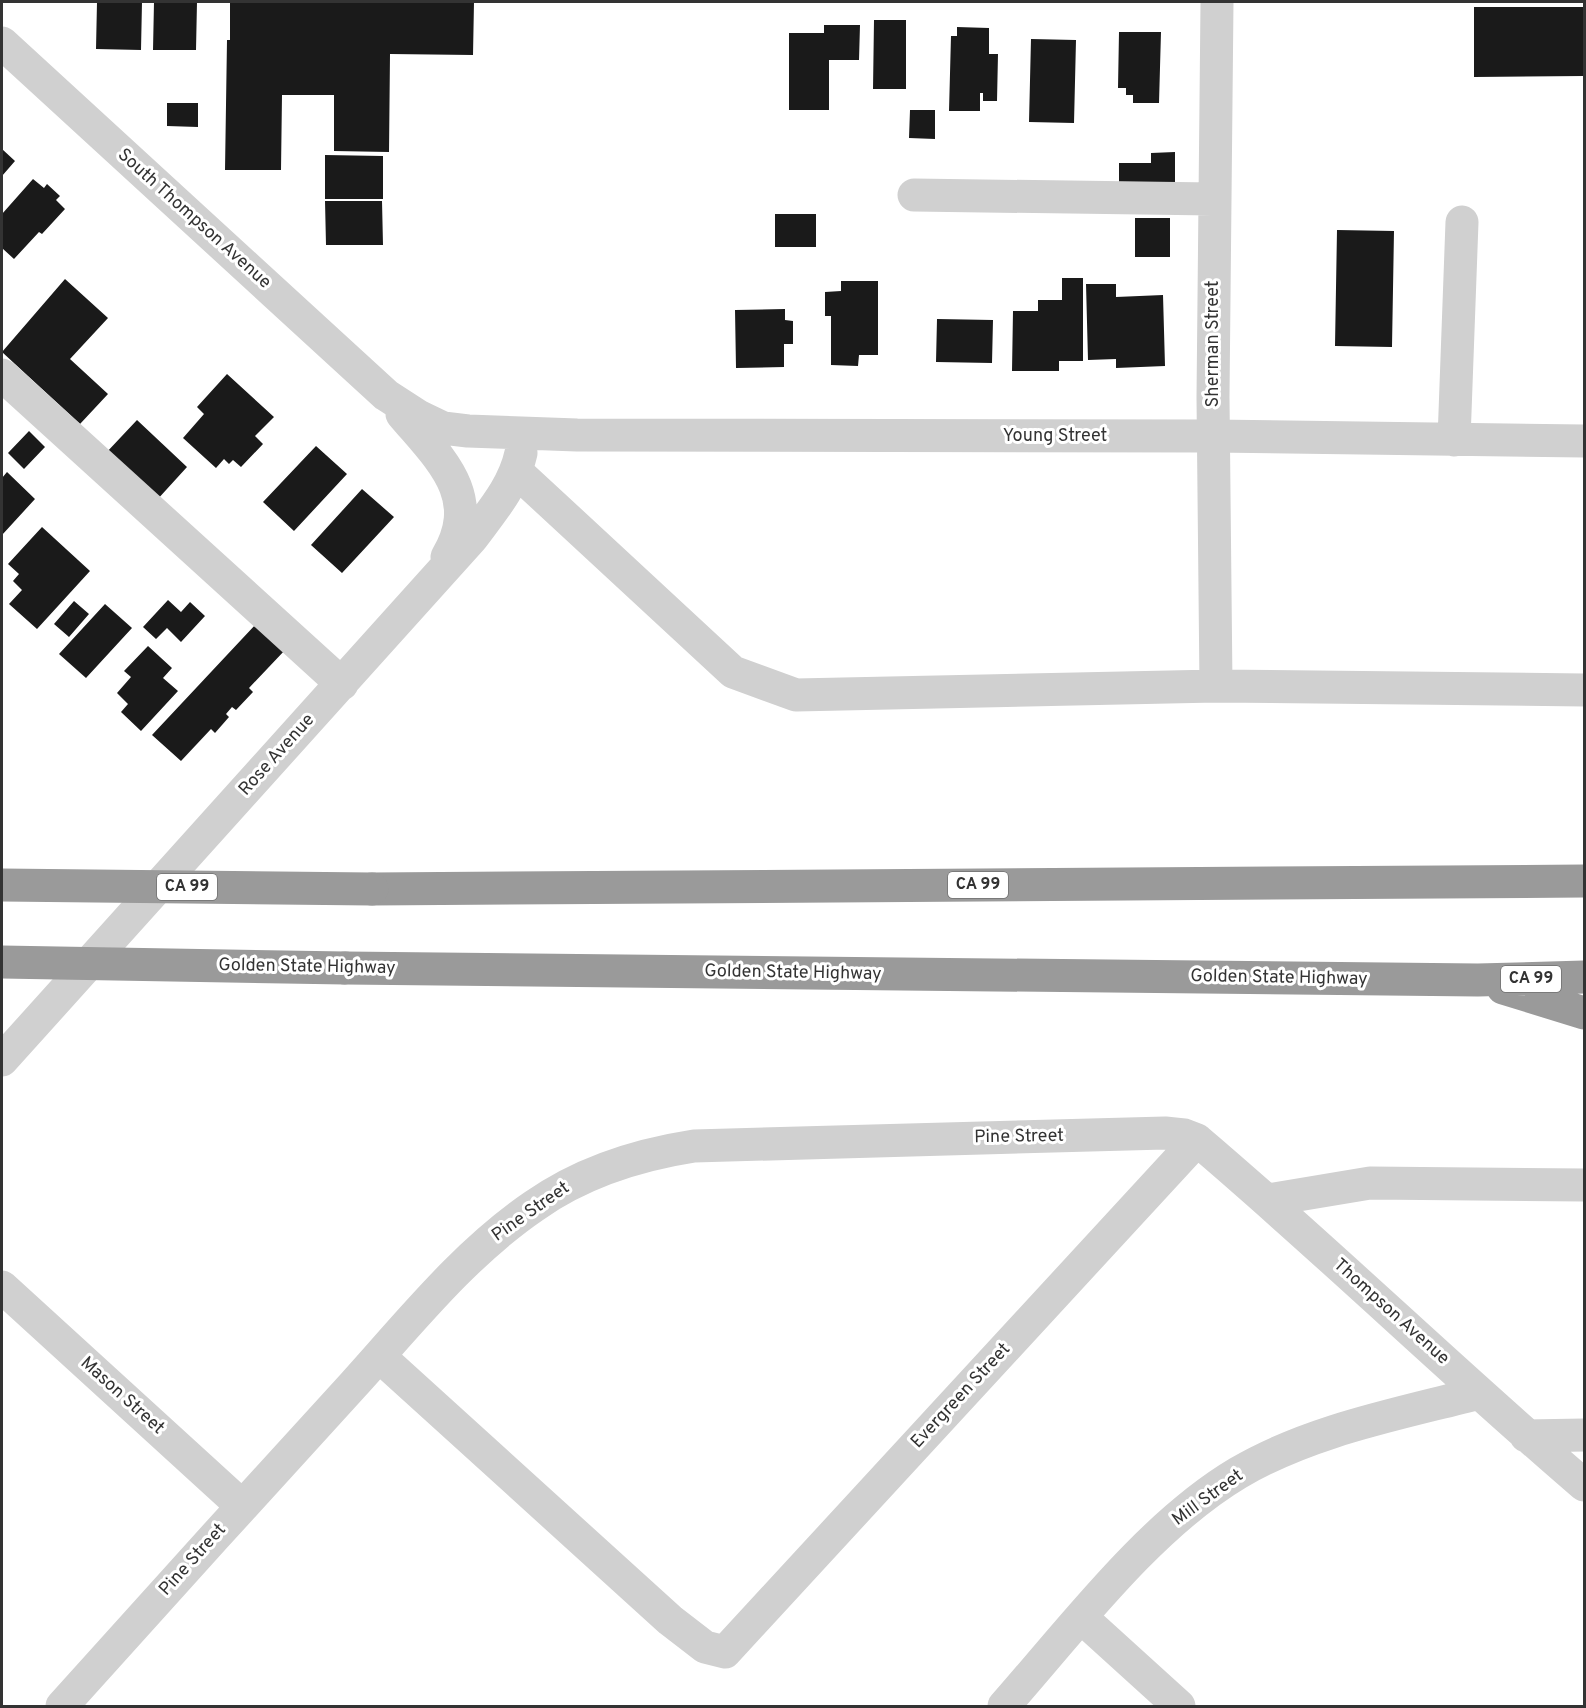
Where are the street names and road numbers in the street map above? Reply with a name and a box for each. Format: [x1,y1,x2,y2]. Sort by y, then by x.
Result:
street label: South Thompson Avenue [112,144,276,294]
street label: Sherman Street [1202,281,1225,407]
street label: Young Street [1003,425,1107,448]
street label: Rose Avenue [234,709,320,801]
road number: CA 99 [948,872,1008,898]
road number: CA 99 [157,874,217,900]
street label: Golden State Highway [218,954,396,980]
street label: Golden State Highway [704,960,882,986]
street label: Golden State Highway [1190,965,1368,991]
road number: CA 99 [1501,966,1561,992]
street label: Pine Street [974,1125,1064,1149]
street label: Pine Street [488,1177,574,1247]
street label: Thompson Avenue [1328,1254,1454,1370]
street label: Evergreen Street [906,1338,1016,1454]
street label: Mason Street [75,1352,169,1440]
street label: Mill Street [1168,1465,1248,1531]
street label: Pine Street [154,1519,232,1601]

